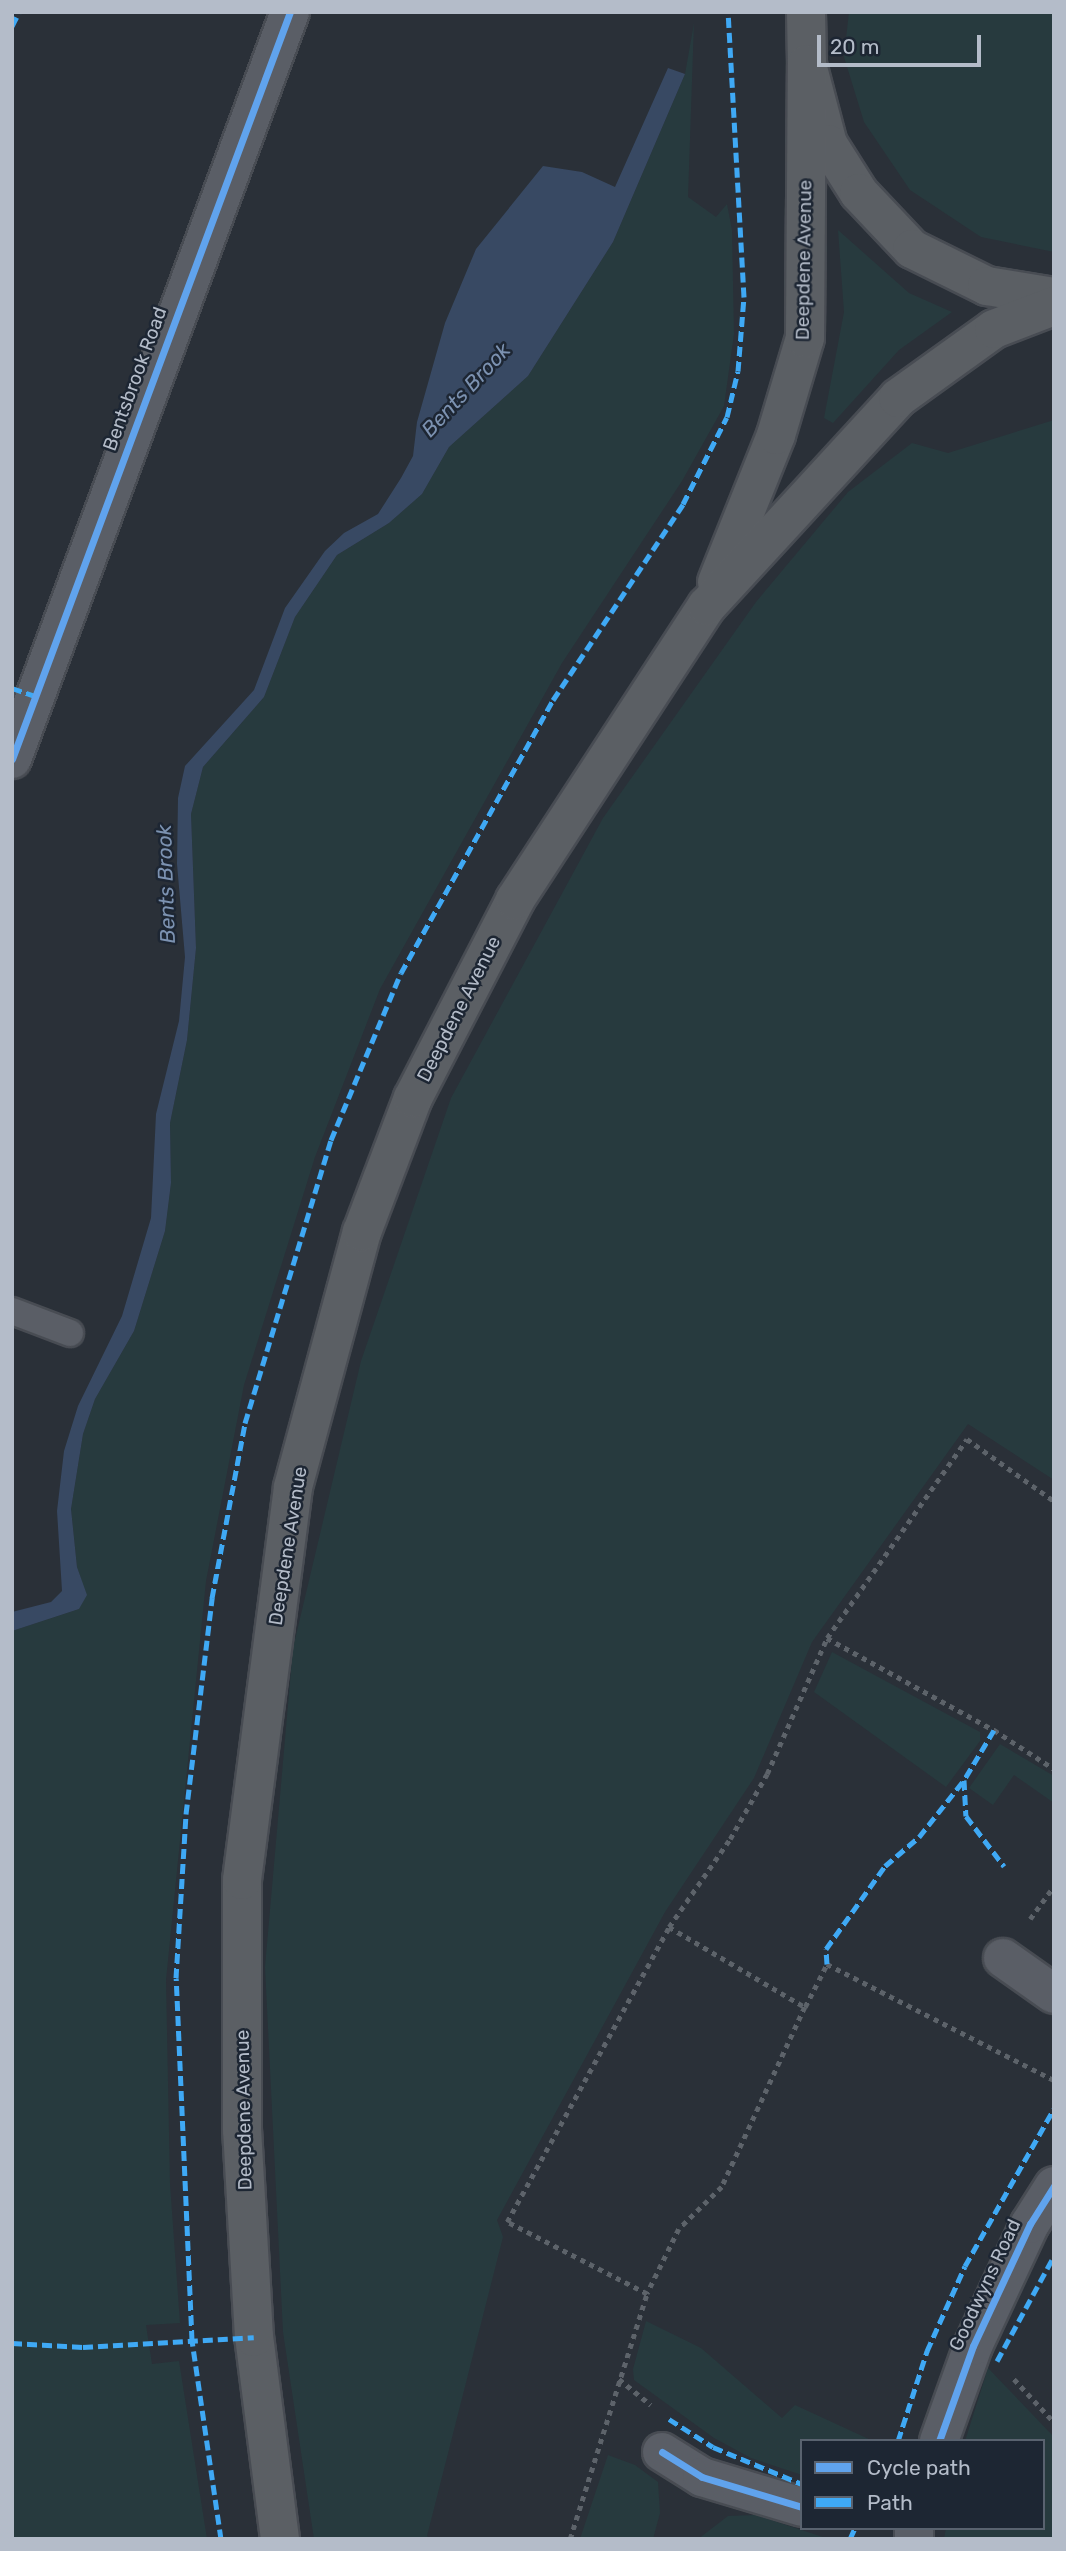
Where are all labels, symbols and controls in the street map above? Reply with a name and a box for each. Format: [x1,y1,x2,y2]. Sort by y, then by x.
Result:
scale bar [821,21,986,65]
text: 20 m [830,34,879,59]
street label: Deepdene Avenue [791,179,817,341]
street label: Bentsbrook Road [98,304,172,454]
water label: Bents Brook [416,338,516,442]
water label: Bents Brook [151,824,181,944]
street label: Deepdene Avenue [412,932,506,1086]
street label: Deepdene Avenue [264,1465,312,1627]
street label: Deepdene Avenue [231,2029,257,2191]
street label: Goodwyns Road [945,2216,1025,2354]
legend [800,2439,1045,2530]
text: Cycle path [867,2455,971,2480]
text: Path [867,2490,913,2515]

